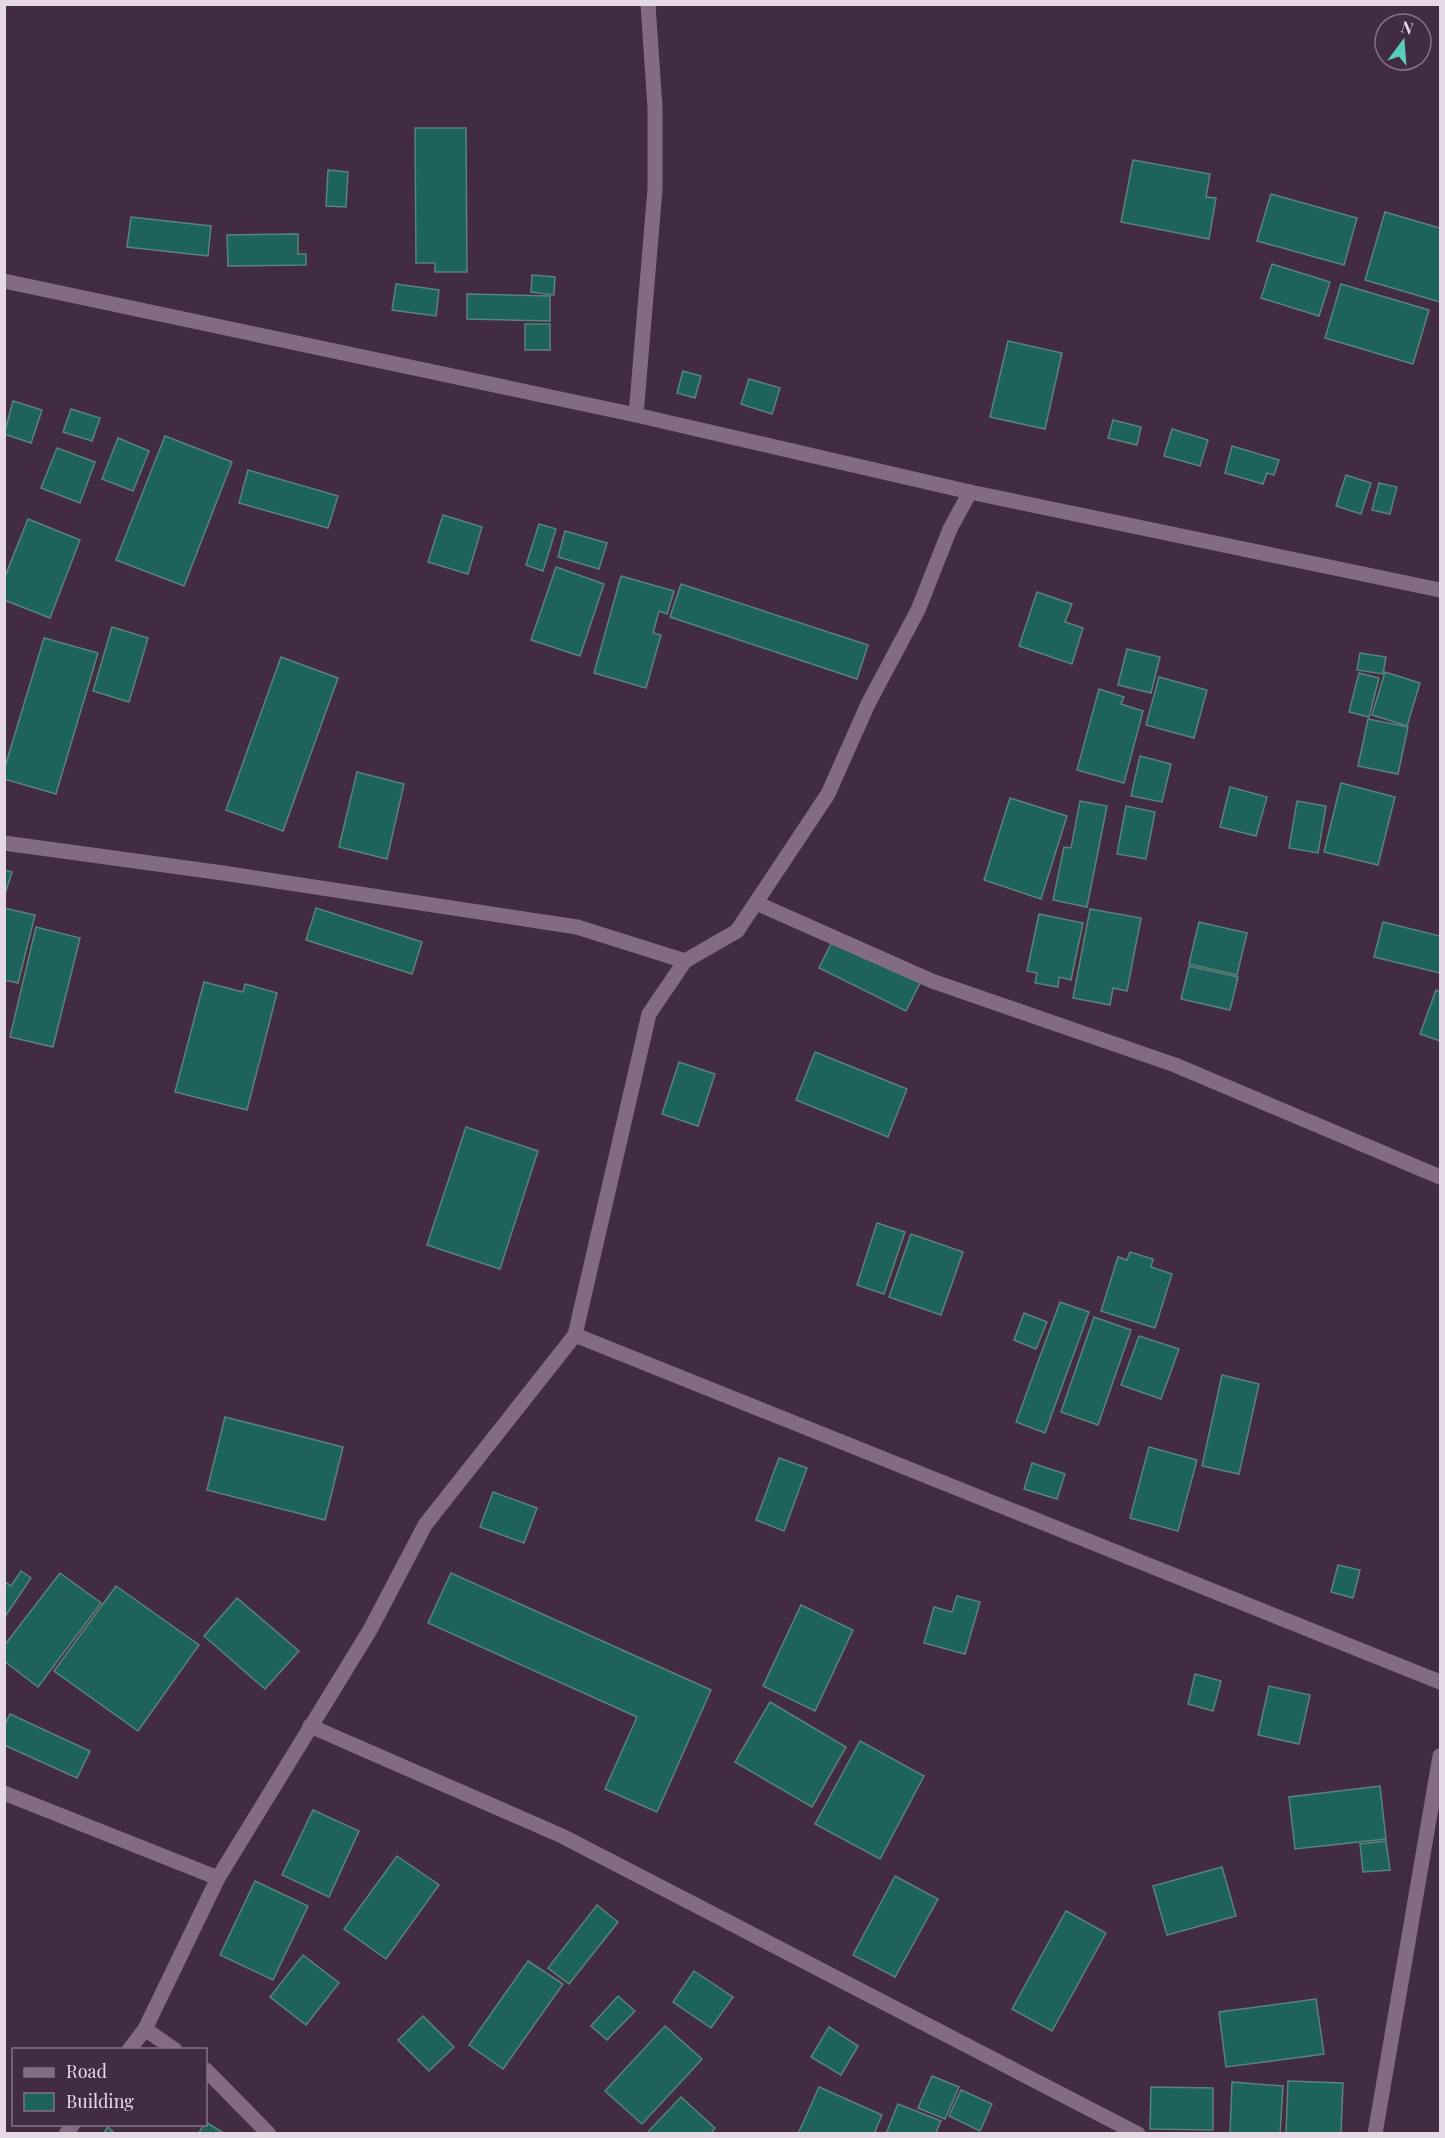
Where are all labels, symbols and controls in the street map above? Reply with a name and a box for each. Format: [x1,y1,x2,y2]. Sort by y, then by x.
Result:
north arrow [1373,12,1433,72]
text: N [1399,15,1416,39]
legend [12,2048,207,2126]
text: Road [66,2059,107,2083]
text: Building [66,2089,134,2113]

